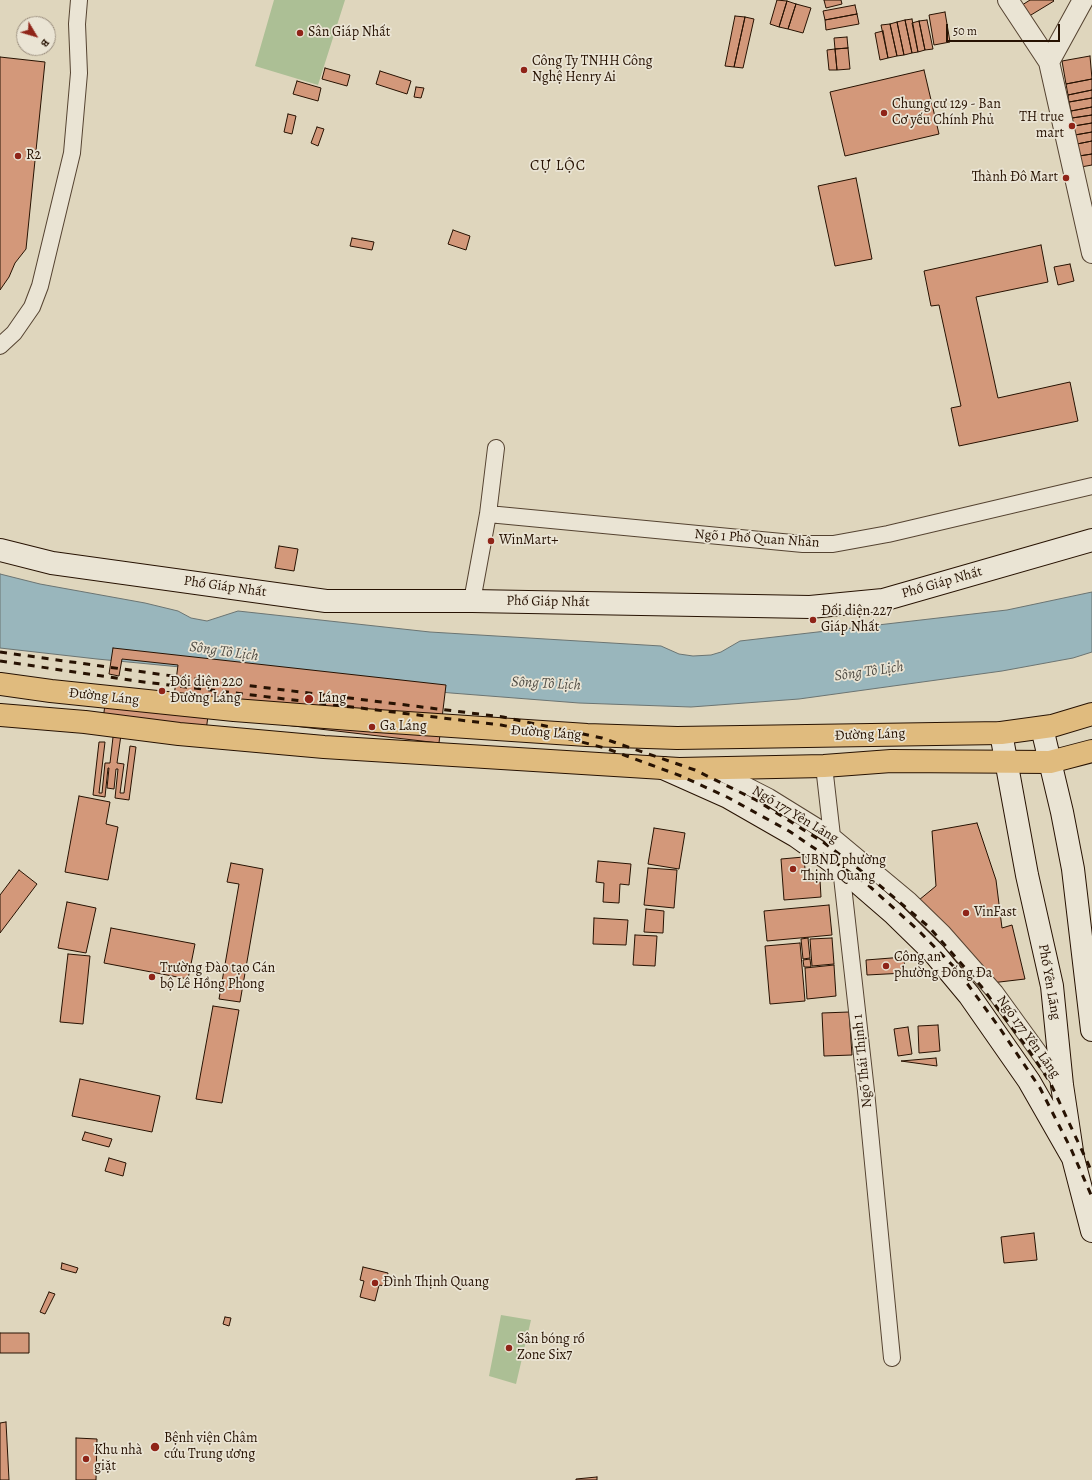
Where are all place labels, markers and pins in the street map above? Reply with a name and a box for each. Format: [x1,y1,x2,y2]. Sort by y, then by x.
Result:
place label: Sân Giáp Nhất [308,25,390,41]
marker: Sân Giáp Nhất [295,28,305,38]
place label: Công Ty TNHH Công Nghệ Henry Ai [532,54,653,86]
marker: Công Ty TNHH Công Nghệ Henry Ai [519,65,529,75]
place label: Chung cư 129 - Ban Cơ yếu Chính Phủ [892,97,1001,130]
marker: Chung cư 129 - Ban Cơ yếu Chính Phủ [879,108,889,118]
place label: TH true mart [1019,110,1064,142]
marker: TH true mart [1067,121,1077,131]
place label: R2 [26,148,41,164]
marker: R2 [13,151,23,161]
place label: Thành Đô Mart [972,170,1058,186]
marker: Thành Đô Mart [1061,173,1071,183]
place label: WinMart+ [499,533,558,549]
marker: WinMart+ [486,536,496,546]
place label: Đối diện 227 Giáp Nhất [821,604,892,636]
marker: Đối diện 227 Giáp Nhất [808,615,818,625]
place label: Đối diện 220 Đường Láng [170,675,243,708]
marker: Đối diện 220 Đường Láng [157,686,167,696]
place label: Láng [318,691,346,707]
marker: Láng [303,693,315,705]
place label: Ga Láng [380,719,427,735]
marker: Ga Láng [367,722,377,732]
place label: UBND phường Thịnh Quang [801,853,886,886]
marker: UBND phường Thịnh Quang [788,864,798,874]
place label: VinFast [974,905,1017,921]
marker: VinFast [961,908,971,918]
place label: Công an phường Đống Đa [894,950,992,982]
place label: Trường Đào tạo Cán bộ Lê Hồng Phong [160,961,275,994]
marker: Công an phường Đống Đa [881,961,891,971]
marker: Trường Đào tạo Cán bộ Lê Hồng Phong [147,972,157,982]
place label: Đình Thịnh Quang [383,1275,489,1291]
marker: Đình Thịnh Quang [370,1278,380,1288]
place label: Sân bóng rổ Zone Six7 [517,1332,585,1364]
marker: Sân bóng rổ Zone Six7 [504,1343,514,1353]
place label: Bệnh viện Châm cứu Trung ương [164,1431,258,1464]
marker: Bệnh viện Châm cứu Trung ương [149,1441,161,1453]
place label: Khu nhà giặt [94,1443,142,1476]
marker: Khu nhà giặt [81,1454,91,1464]

